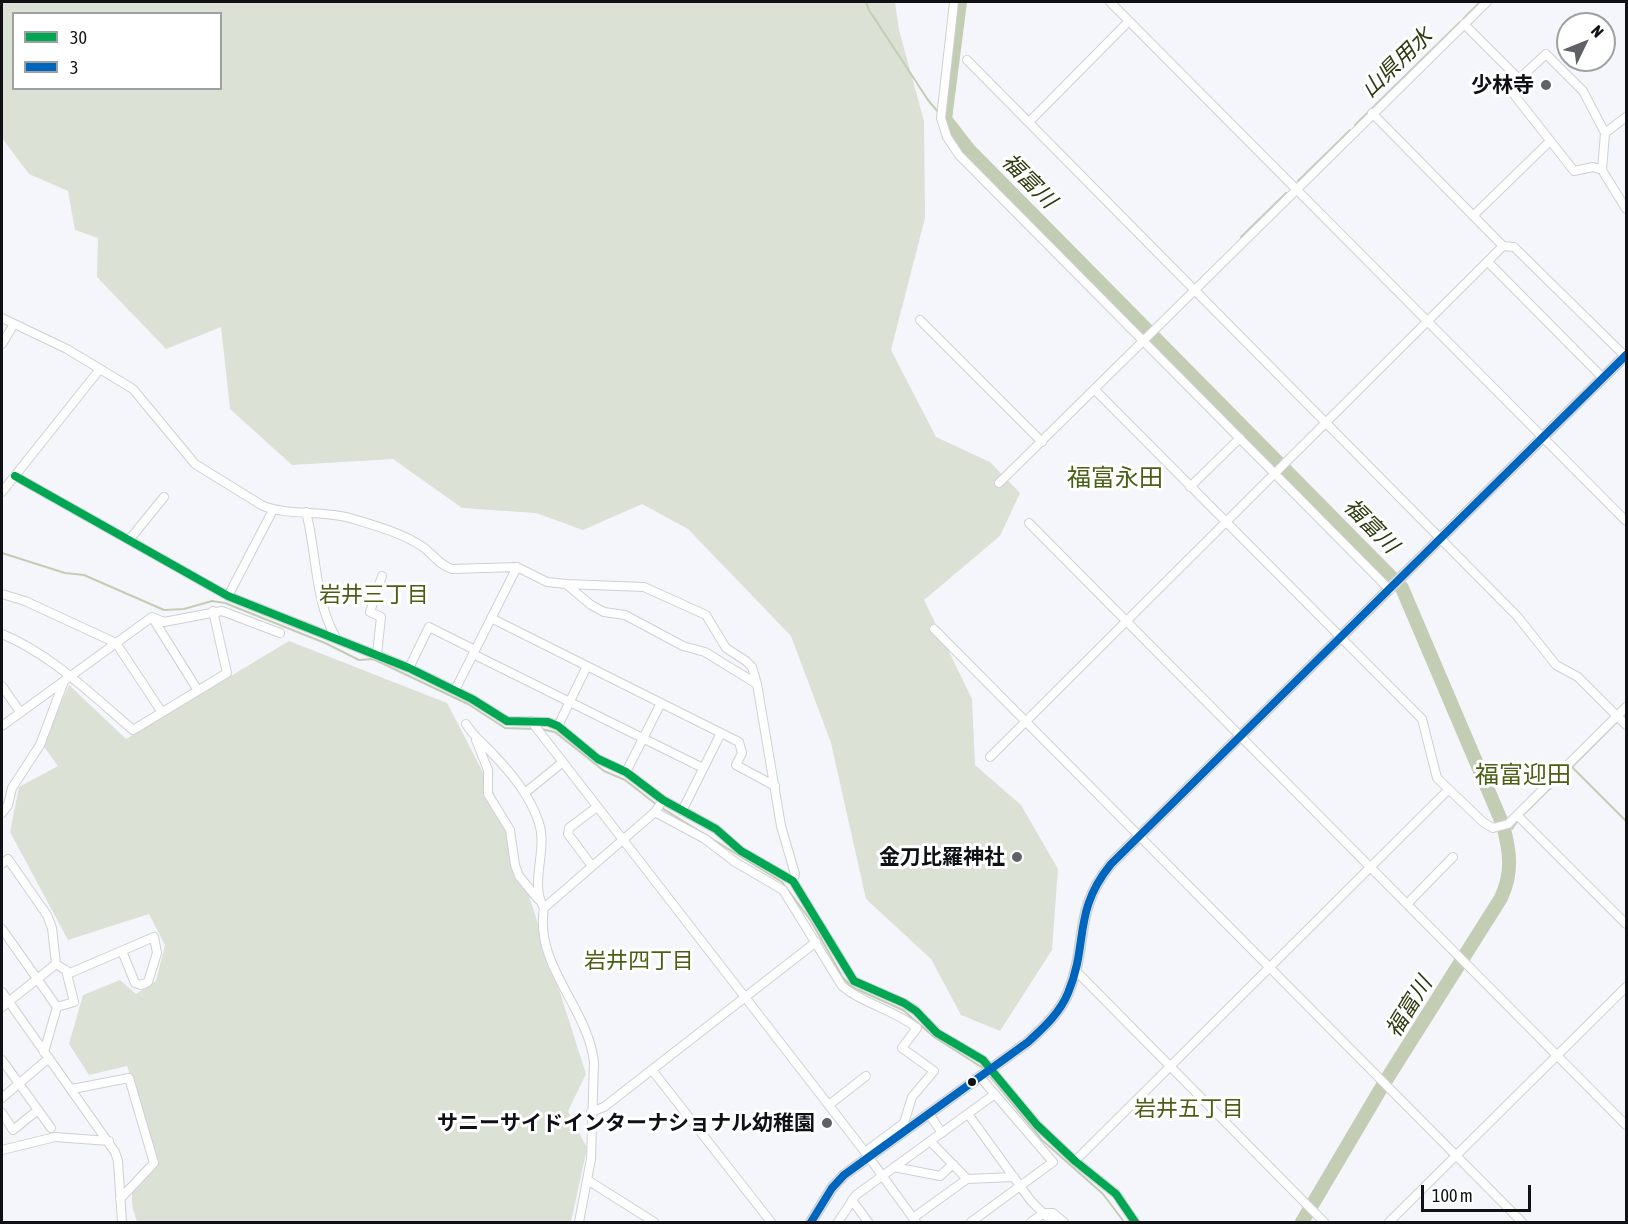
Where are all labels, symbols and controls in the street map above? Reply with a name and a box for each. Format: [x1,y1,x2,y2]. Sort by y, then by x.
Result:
legend [12,12,222,90]
north arrow [1556,12,1616,72]
text: N [1588,21,1608,41]
water label: 山県用水 [1356,23,1438,103]
text: 30 [70,27,87,48]
text: 3 [70,57,78,78]
place label: 少林寺 [1471,72,1534,98]
marker: 少林寺 [1539,78,1553,92]
water label: 福富川 [996,148,1062,214]
district label: 福富永田 [1067,464,1163,492]
water label: 福富川 [1338,493,1404,559]
district label: 岩井三丁目 [319,582,429,608]
district label: 福富迎田 [1475,761,1571,789]
place label: 金刀比羅神社 [879,844,1005,870]
marker: 金刀比羅神社 [1010,850,1024,864]
district label: 岩井四丁目 [584,948,694,974]
water label: 福富川 [1380,972,1438,1042]
unlabelled marker [966,1076,978,1088]
district label: 岩井五丁目 [1134,1096,1244,1122]
place label: サニーサイドインターナショナル幼稚園 [437,1110,815,1136]
marker: サニーサイドインターナショナル幼稚園 [820,1116,834,1130]
scale bar [1424,1173,1534,1211]
text: 100 m [1432,1185,1473,1206]

